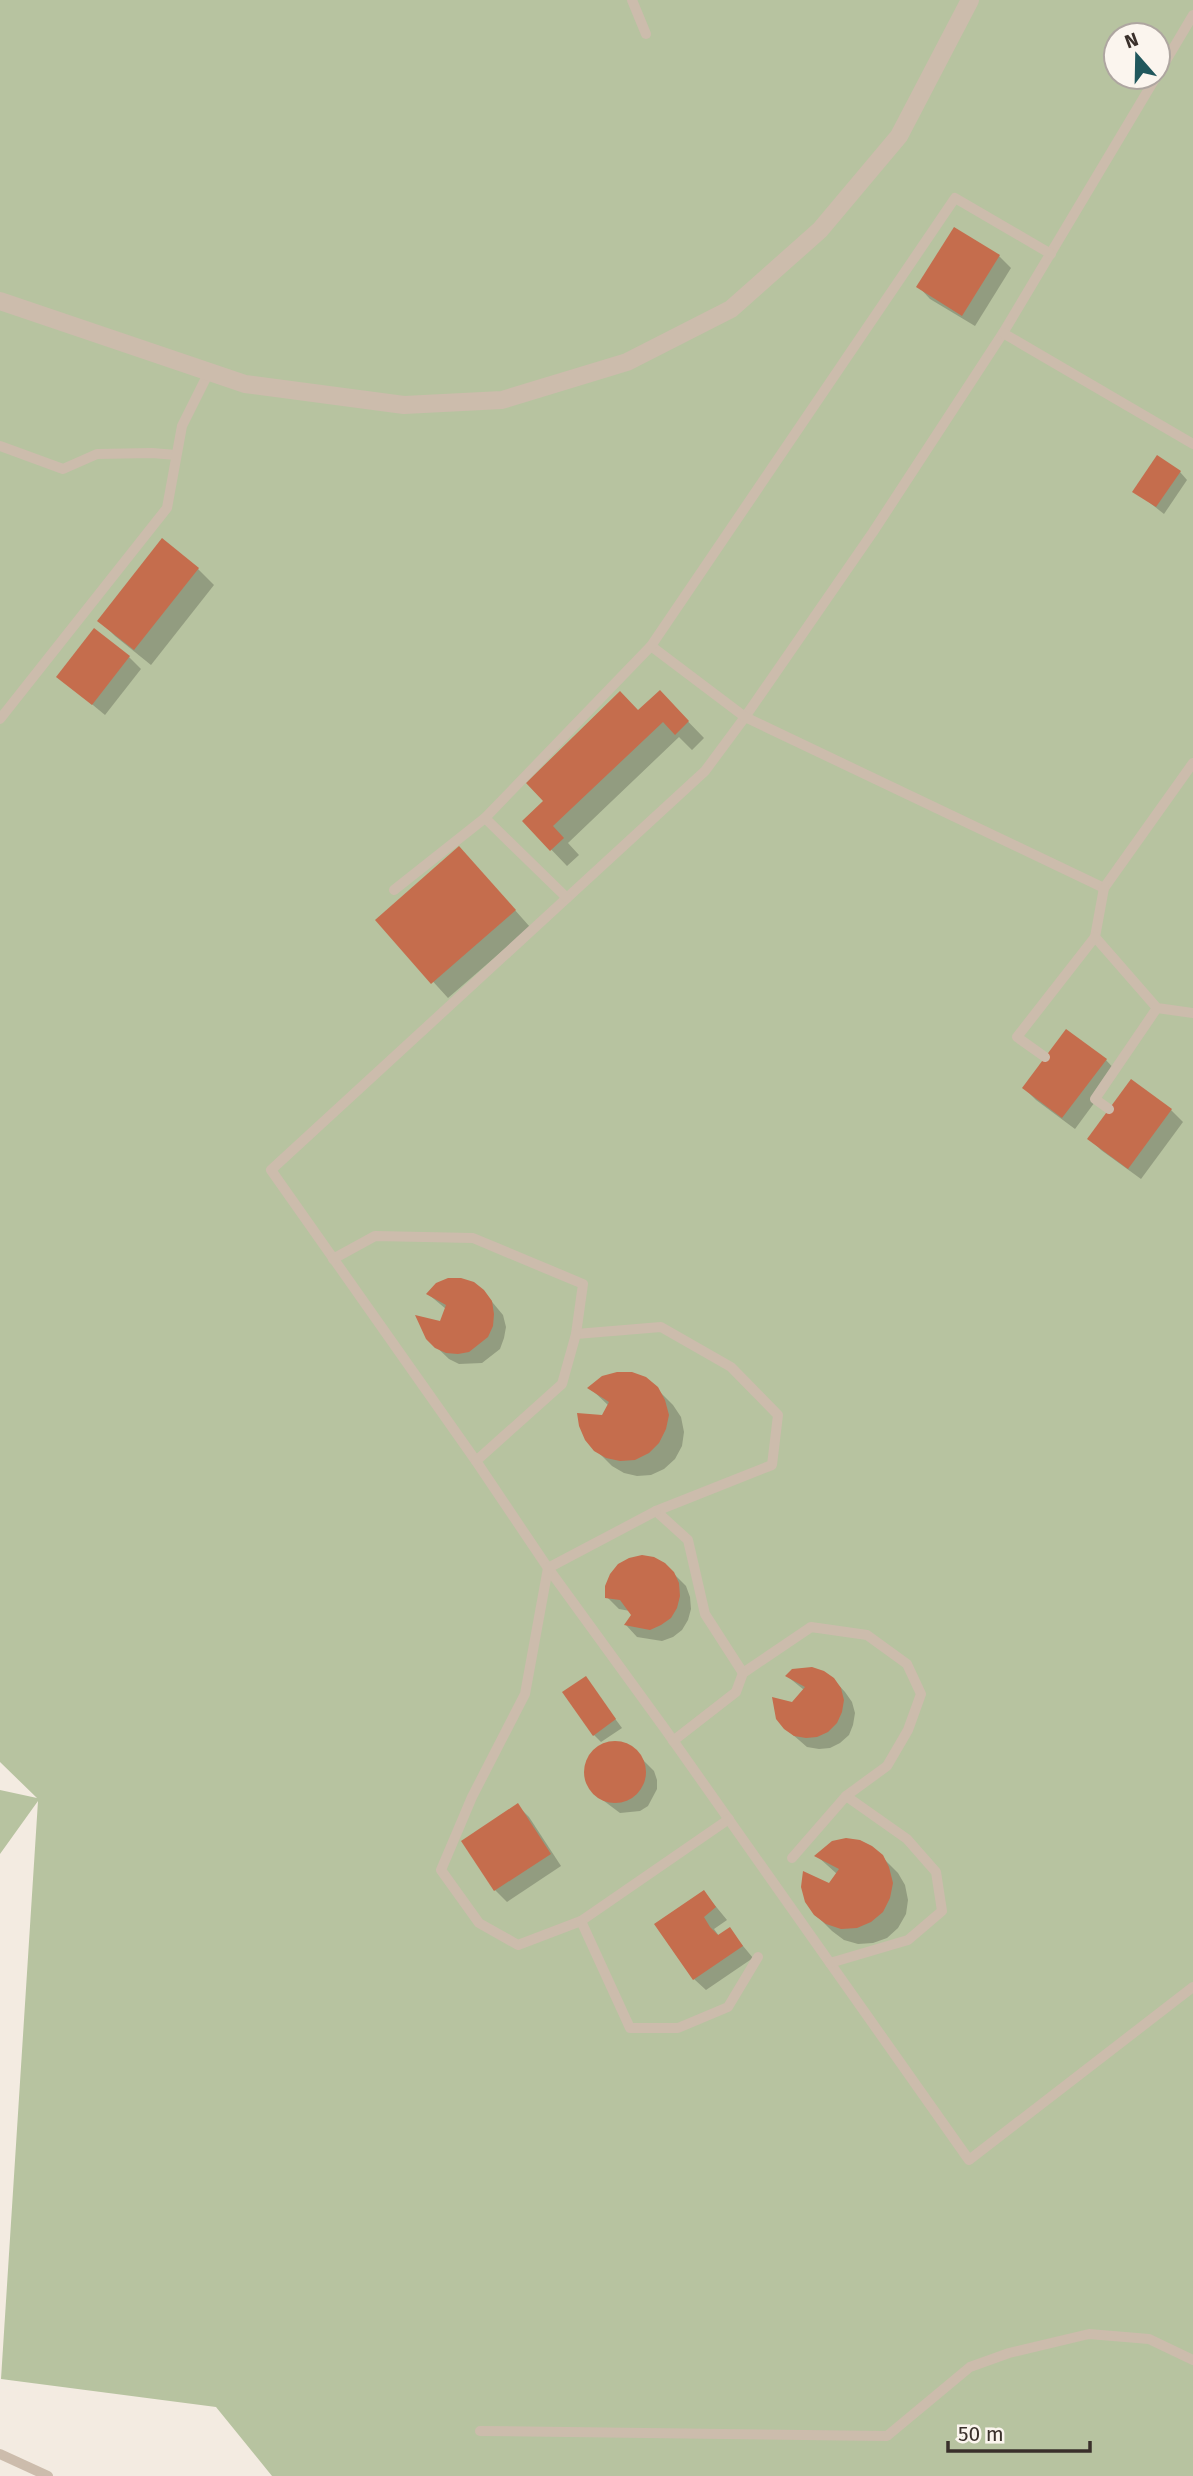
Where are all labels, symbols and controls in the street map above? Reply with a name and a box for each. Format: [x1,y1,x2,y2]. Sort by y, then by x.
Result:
north arrow [1102,21,1172,91]
text: N [1121,28,1141,53]
scale bar [948,2410,1090,2454]
text: 50 m [958,2421,1004,2447]

